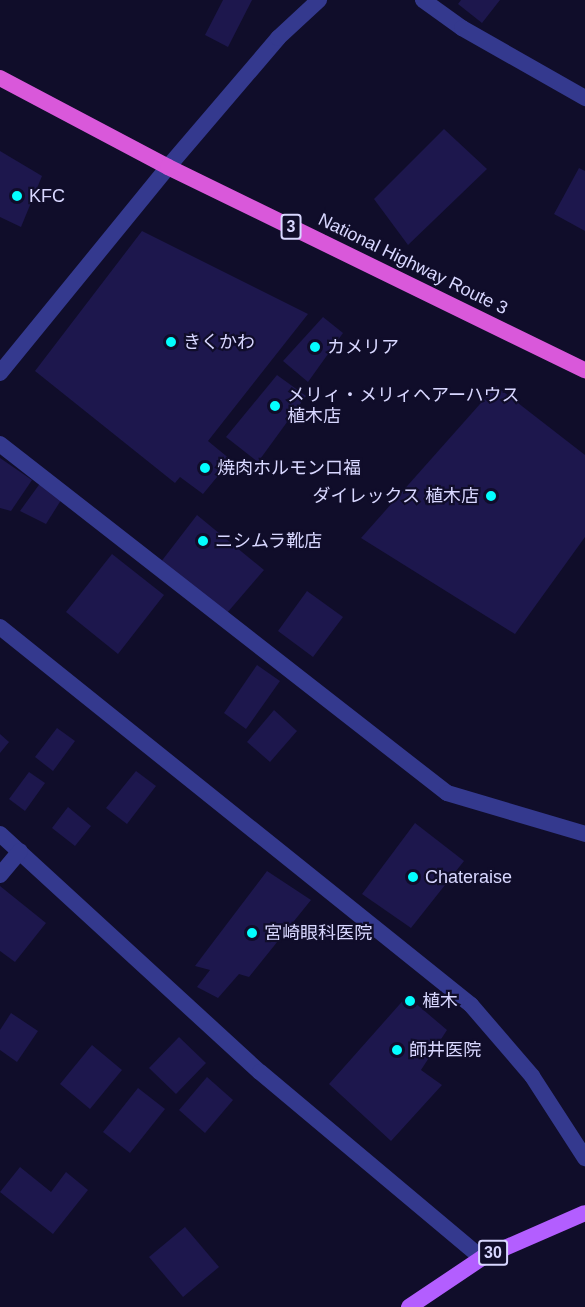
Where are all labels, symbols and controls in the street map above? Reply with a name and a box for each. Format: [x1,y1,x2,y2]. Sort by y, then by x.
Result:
place label: KFC [29,185,65,207]
marker: KFC [10,189,24,203]
street label: National Highway Route 3 [315,209,511,319]
road number: 3 [280,214,302,240]
place label: きくかわ [183,331,255,353]
marker: きくかわ [164,335,178,349]
place label: カメリア [327,336,399,358]
marker: カメリア [308,340,322,354]
place label: メリィ・メリィヘアーハウス 植木店 [287,385,520,428]
marker: メリィ・メリィヘアーハウス 植木店 [268,399,282,413]
place label: 焼肉ホルモン口福 [217,457,361,479]
marker: 焼肉ホルモン口福 [198,461,212,475]
place label: ダイレックス 植木店 [312,485,479,507]
marker: ダイレックス 植木店 [484,489,498,503]
place label: ニシムラ靴店 [215,530,323,552]
marker: ニシムラ靴店 [196,534,210,548]
place label: Chateraise [425,866,512,888]
marker: Chateraise [406,870,420,884]
place label: 宮崎眼科医院 [264,922,372,944]
marker: 宮崎眼科医院 [245,926,259,940]
place label: 植木 [422,990,458,1012]
marker: 植木 [403,994,417,1008]
place label: 師井医院 [409,1039,481,1061]
marker: 師井医院 [390,1043,404,1057]
road number: 30 [478,1240,508,1266]

